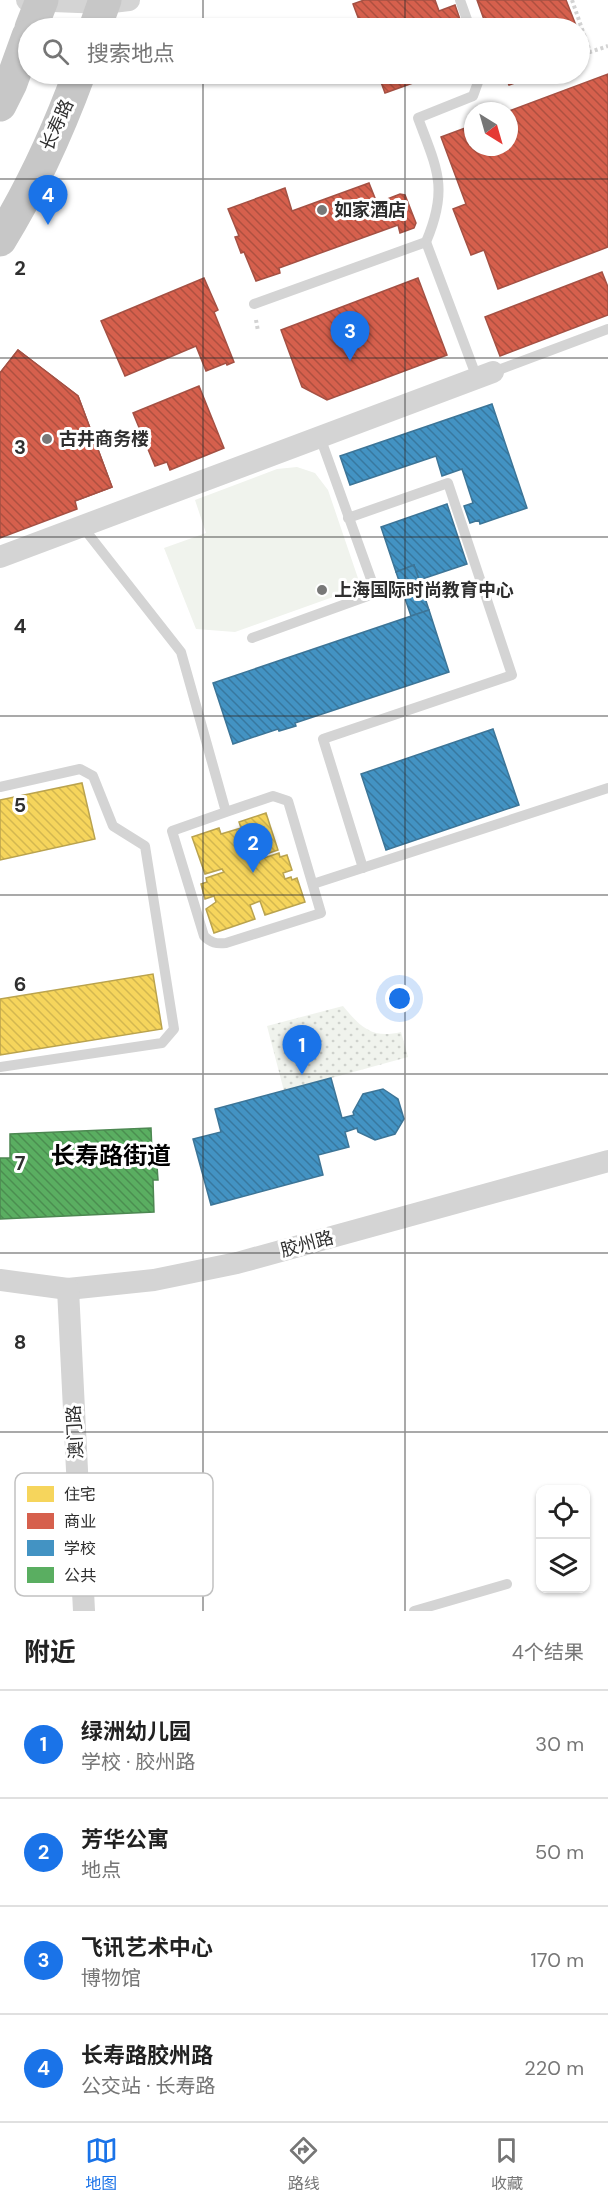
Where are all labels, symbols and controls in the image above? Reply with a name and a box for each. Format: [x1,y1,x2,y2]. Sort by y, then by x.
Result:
search box [18,18,590,84]
icon: search [39,35,72,68]
text: 搜索地点 [87,39,175,68]
street label: 长寿路 [35,95,79,155]
north arrow [464,102,518,156]
pin: 4 [28,176,68,225]
place label: 如家酒店 [334,198,406,222]
marker: 如家酒店 [315,203,329,217]
text: 2 [14,255,26,281]
pin: 3 [330,312,370,361]
place label: 古井商务楼 [59,427,149,451]
marker: 古井商务楼 [40,432,54,446]
text: 3 [14,434,26,460]
place label: 上海国际时尚教育中心 [334,578,514,602]
marker: 上海国际时尚教育中心 [315,583,329,597]
text: 4 [14,613,27,639]
text: 5 [14,792,26,818]
pin: 2 [234,824,272,873]
text: 6 [14,971,26,997]
your location [385,984,414,1013]
pin: 1 [282,1026,322,1075]
district label: 长寿路街道 [51,1140,171,1171]
text: 7 [15,1150,26,1176]
street label: 胶州路 [278,1225,336,1263]
text: 8 [14,1329,26,1355]
street label: 澳门路 [62,1404,88,1460]
legend [15,1473,213,1596]
text: 住宅 [64,1484,96,1505]
map controls [536,1485,590,1593]
button: locate [536,1485,590,1539]
text: 商业 [64,1511,96,1532]
text: 学校 [64,1538,96,1559]
button: layers [536,1539,590,1593]
text: 公共 [64,1565,96,1586]
text: 附近 [24,1635,76,1669]
text: 4个结果 [512,1639,584,1665]
text: 绿洲幼儿园 [81,1717,191,1746]
text: 1 [40,1731,47,1757]
text: 30 m [535,1731,584,1757]
text: 学校 · 胶州路 [81,1749,196,1775]
text: 芳华公寓 [81,1825,169,1854]
text: 2 [38,1839,49,1865]
text: 50 m [535,1839,584,1865]
text: 地点 [81,1857,121,1883]
text: 飞讯艺术中心 [81,1933,213,1962]
text: 3 [37,1947,50,1973]
text: 170 m [531,1947,584,1973]
text: 博物馆 [81,1965,141,1991]
text: 长寿路胶州路 [81,2041,213,2070]
text: 4 [37,2055,50,2081]
text: 220 m [524,2055,584,2081]
text: 公交站 · 长寿路 [81,2073,216,2099]
tab: 地图 [85,2134,118,2194]
tab: 路线 [287,2134,320,2194]
tab: 收藏 [490,2134,523,2194]

